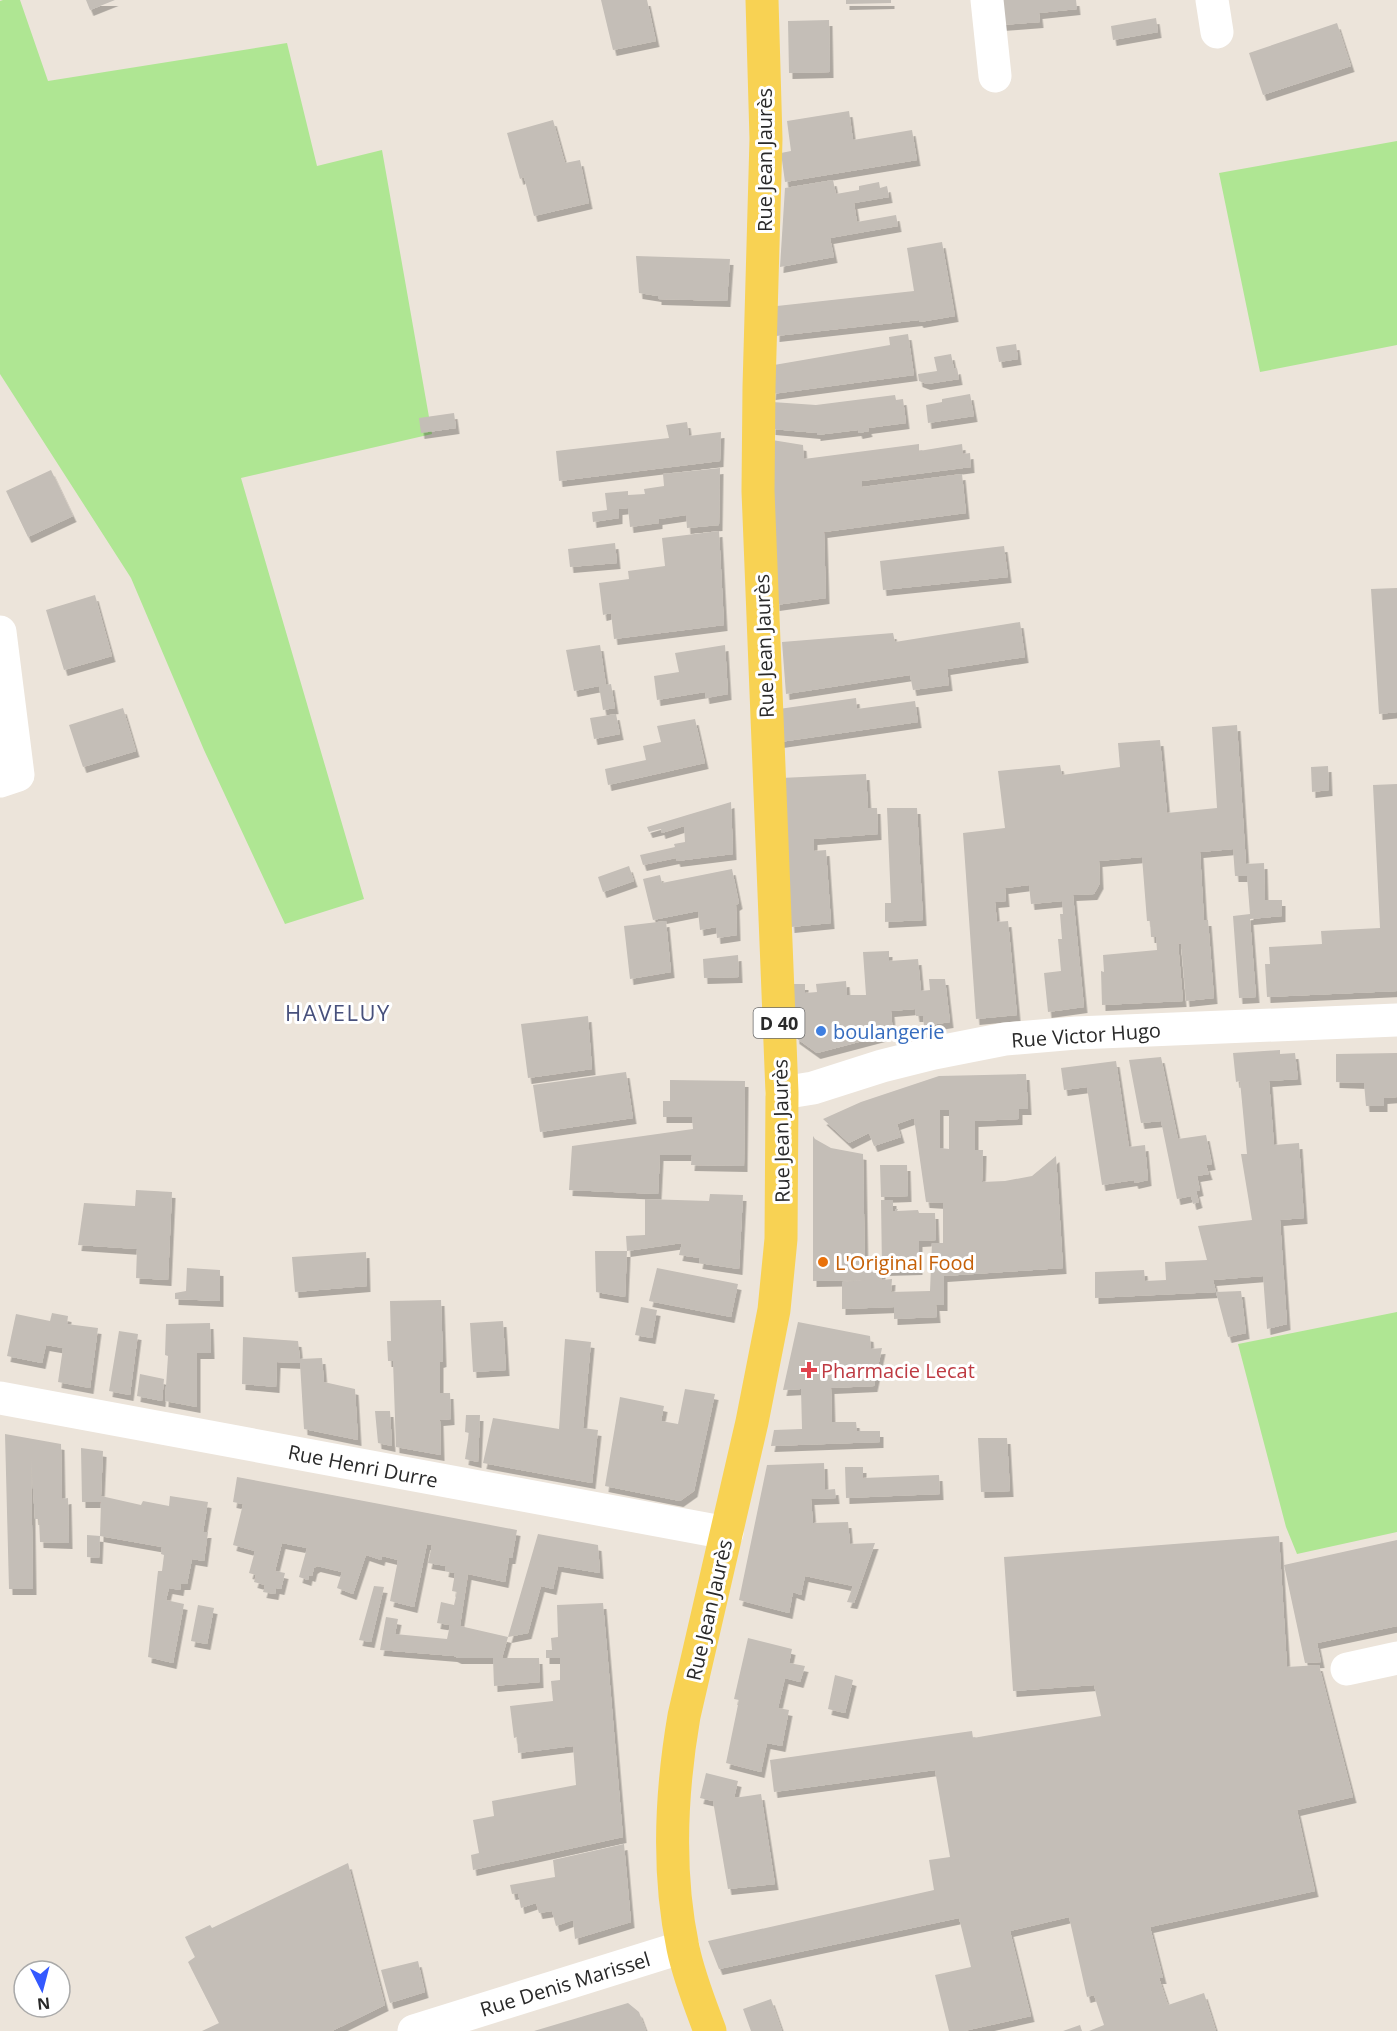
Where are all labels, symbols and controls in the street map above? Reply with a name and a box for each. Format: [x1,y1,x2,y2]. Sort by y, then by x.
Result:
street label: Rue Jean Jaurès [751,88,778,232]
street label: Rue Jean Jaurès [748,574,780,718]
district label: HAVELUY [285,997,391,1027]
road number: D 40 [754,1008,804,1038]
street label: Rue Victor Hugo [1010,1016,1162,1054]
place label: boulangerie [833,1018,945,1045]
marker: boulangerie [814,1024,828,1038]
street label: Rue Jean Jaurès [766,1059,796,1203]
place label: L'Original Food [835,1249,975,1276]
marker: L'Original Food [816,1255,830,1269]
place label: Pharmacie Lecat [821,1357,975,1384]
marker: Pharmacie Lecat [802,1363,816,1377]
street label: Rue Henri Durre [286,1438,440,1494]
street label: Rue Jean Jaurès [680,1537,738,1683]
street label: Rue Denis Marissel [477,1945,653,2023]
north arrow [12,1959,72,2019]
text: N [36,1992,51,2016]

